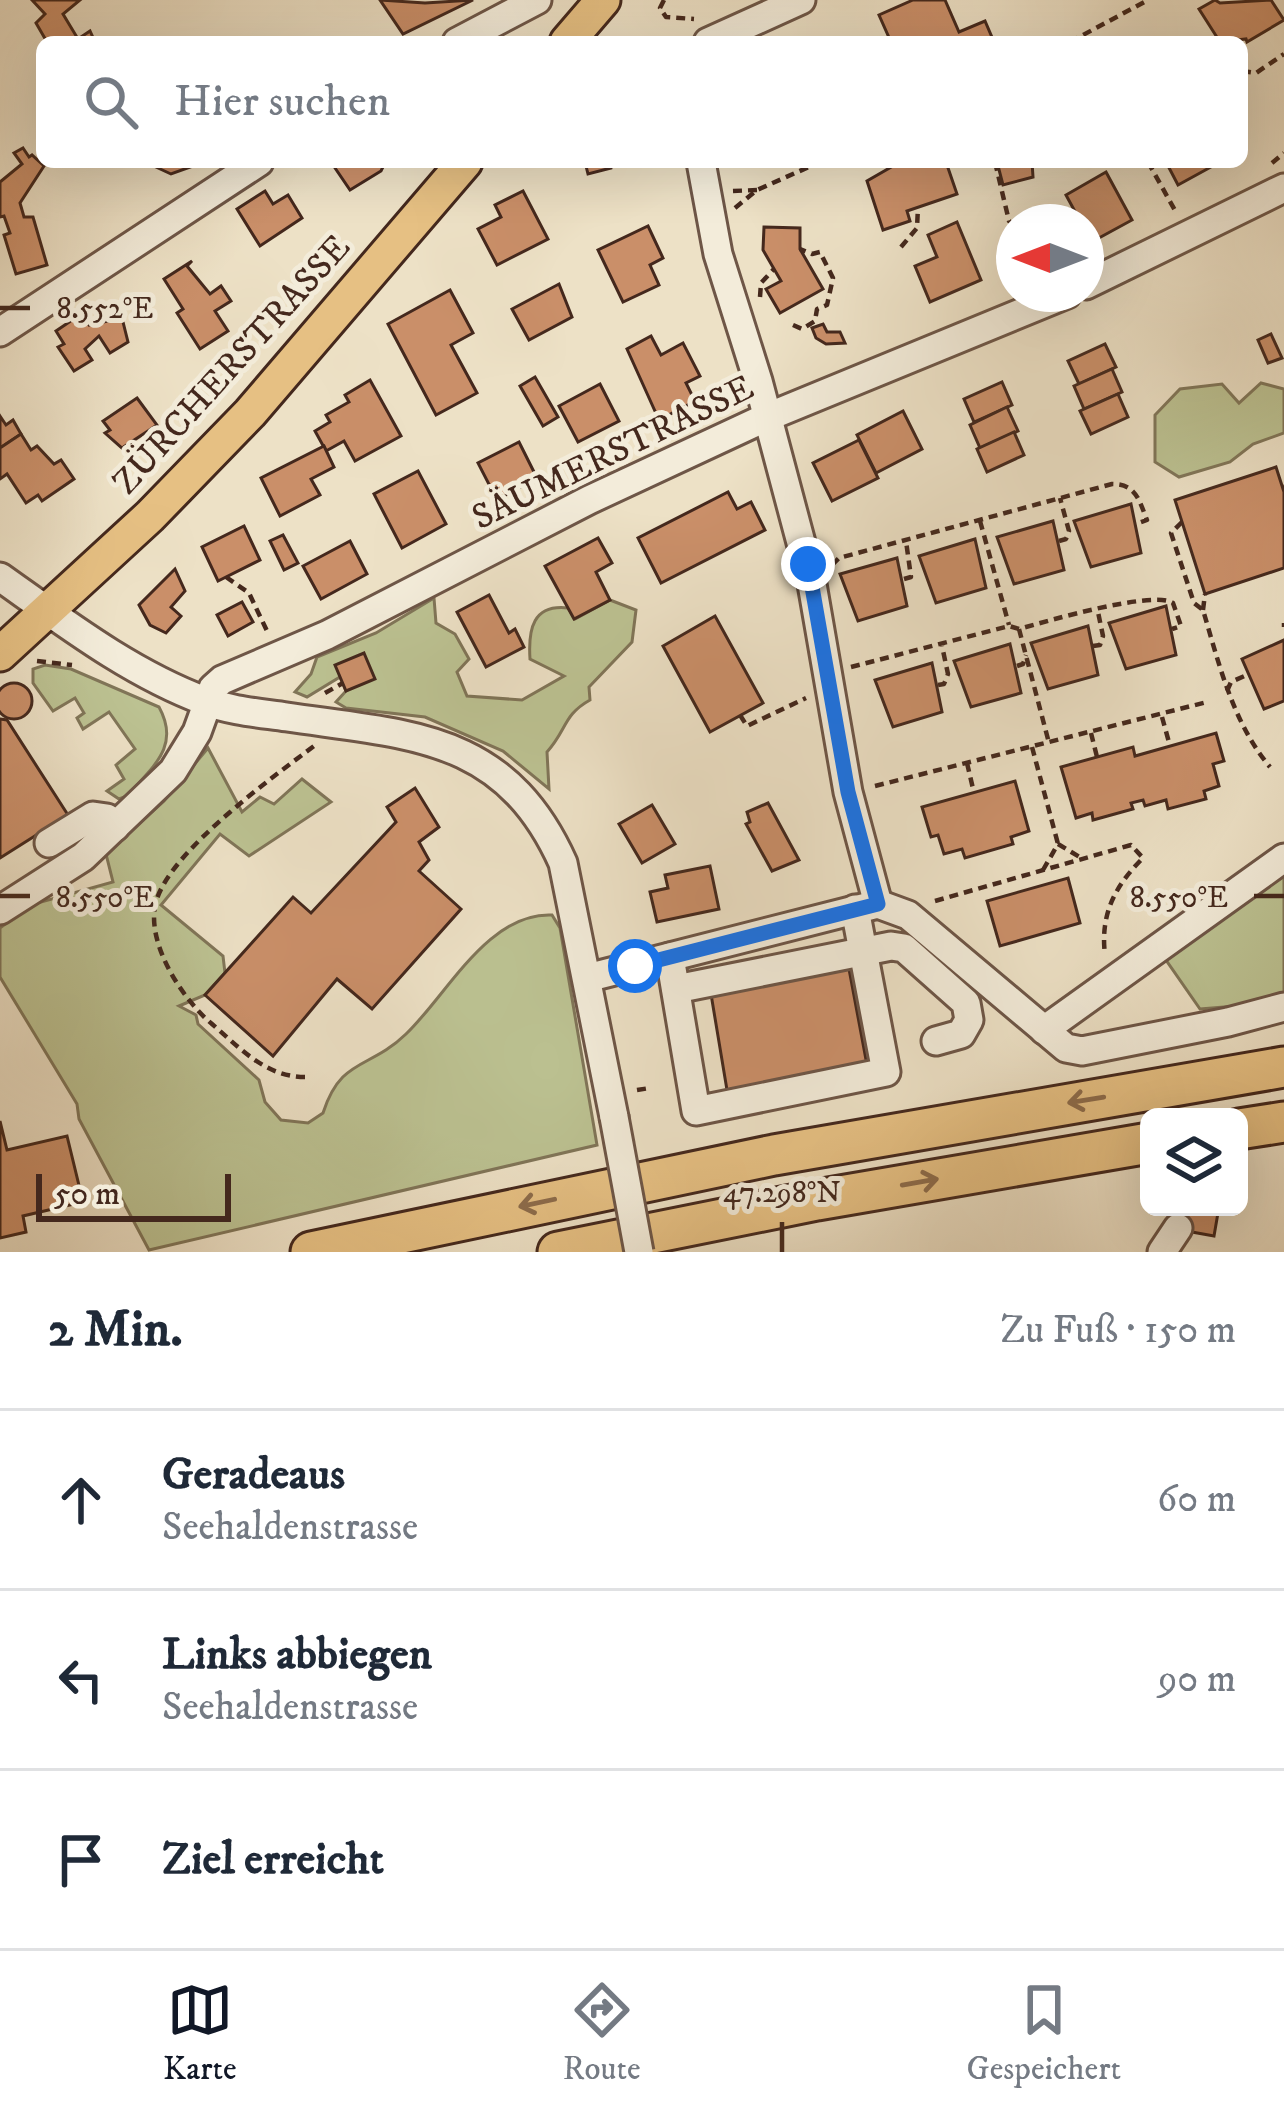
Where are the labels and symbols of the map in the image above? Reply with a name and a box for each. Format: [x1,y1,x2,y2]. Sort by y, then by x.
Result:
north arrow [996,204,1104,312]
street label: ZÜRCHERSTRASSE [103,226,361,504]
text: 8.552°E [56,291,154,328]
street label: SÄUMERSTRASSE [465,365,761,541]
route end [781,537,835,591]
text: 8.550°E [56,880,154,917]
text: 8.550°E [1130,880,1228,917]
route start [608,939,662,993]
one-way arrow [1067,1089,1106,1112]
scale bar [36,1168,231,1221]
one-way arrow [900,1170,939,1192]
text: 47.298°N [723,1175,841,1212]
one-way arrow [519,1193,558,1215]

